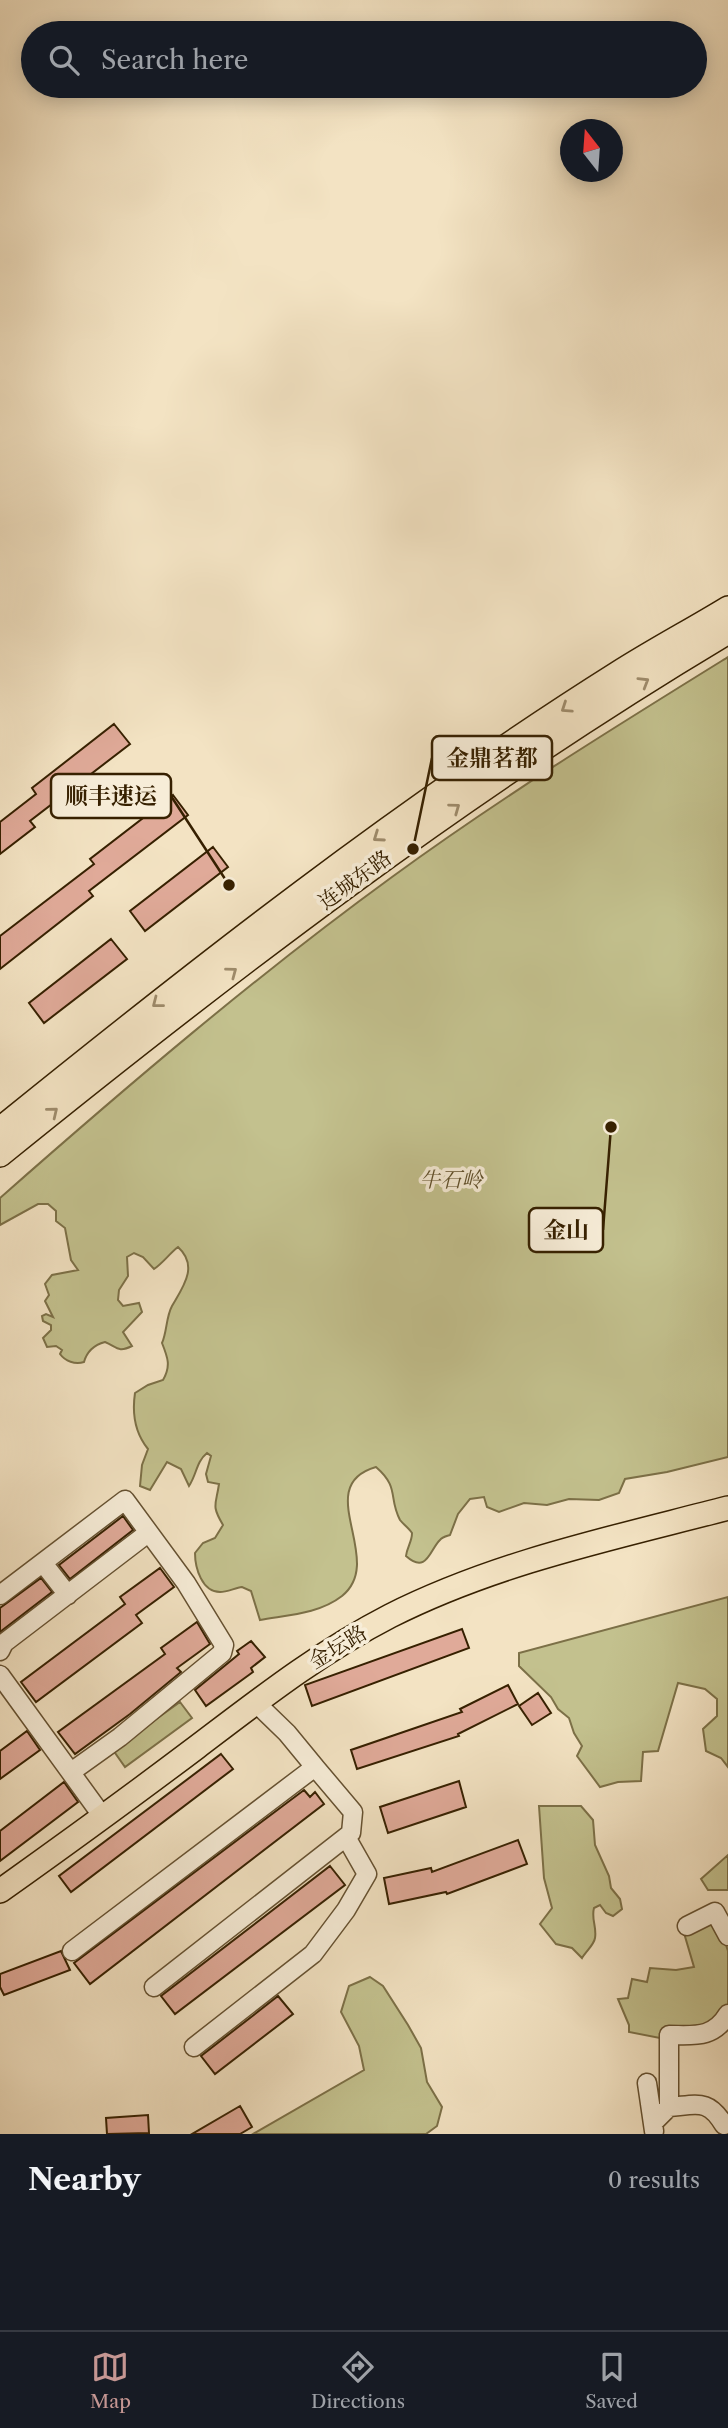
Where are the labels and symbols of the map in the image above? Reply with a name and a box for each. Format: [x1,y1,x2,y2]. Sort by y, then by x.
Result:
north arrow [560,119,623,182]
one-way arrow [637,677,649,690]
one-way arrow [560,700,573,713]
callout: 金鼎茗都 [432,736,552,780]
text: 金鼎茗都 [446,744,538,772]
callout: 顺丰速运 [51,774,171,818]
text: 顺丰速运 [65,782,157,810]
one-way arrow [447,804,460,816]
one-way arrow [373,829,386,841]
street label: 连城东路 [313,845,396,914]
one-way arrow [224,967,237,980]
one-way arrow [153,995,165,1008]
one-way arrow [45,1108,57,1121]
park label: 牛石岭 [420,1167,484,1192]
callout: 金山 [529,1208,603,1252]
text: 金山 [543,1216,589,1244]
street label: 金坛路 [304,1620,371,1674]

